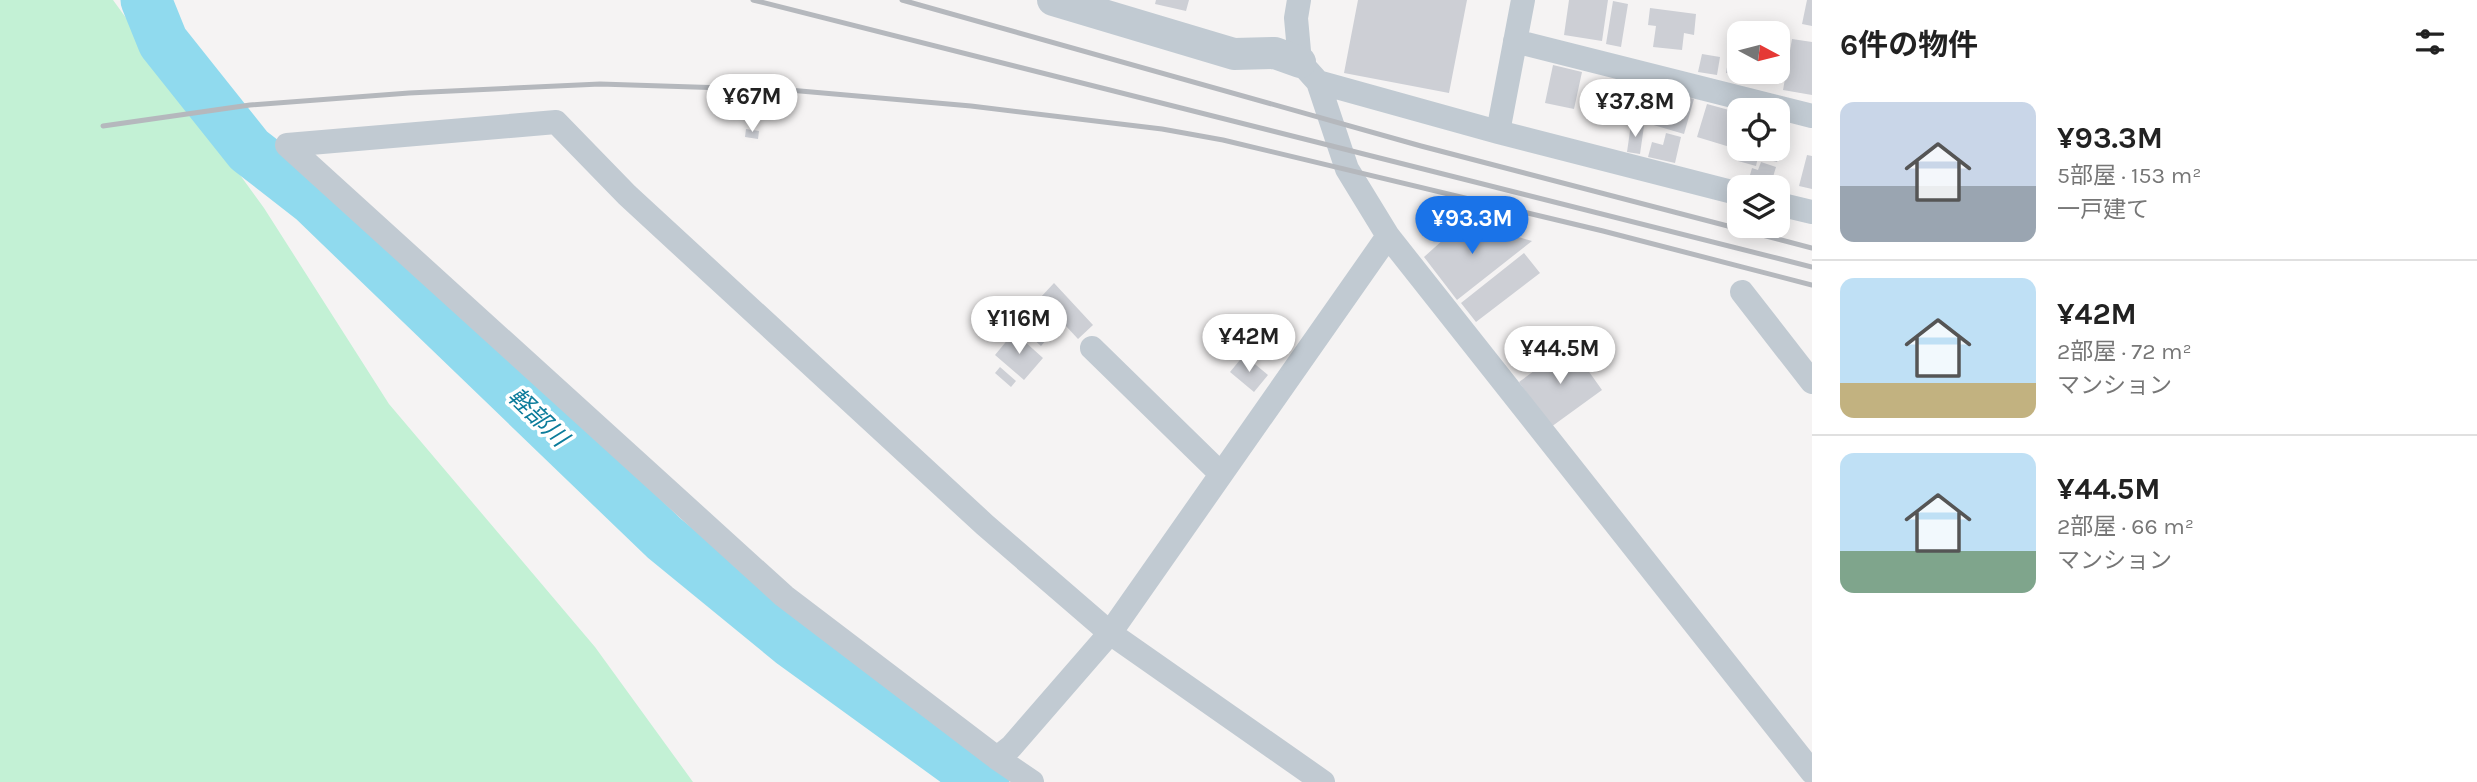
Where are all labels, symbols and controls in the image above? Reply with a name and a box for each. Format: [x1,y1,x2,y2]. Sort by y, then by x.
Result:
north arrow [1727,21,1790,84]
map controls [1727,21,1790,238]
icon: filters [2411,23,2449,61]
text: 6件の物件 [1840,27,1978,63]
pin: ¥67M [711,74,793,134]
pin: ¥37.8M [1578,80,1692,139]
text: ¥67M [722,83,782,110]
text: ¥37.8M [1595,88,1675,115]
button: locate [1727,98,1790,161]
text: ¥93.3M [2057,120,2163,156]
icon: home [1896,130,1980,214]
text: 5部屋 · 153 m² [2057,162,2201,189]
button: layers [1727,175,1790,238]
pin: ¥93.3M [1415,196,1529,256]
text: 一戸建て [2057,196,2149,223]
text: ¥93.3M [1431,205,1513,232]
pin: ¥116M [970,296,1068,356]
text: ¥42M [2057,296,2137,332]
text: ¥116M [987,305,1051,332]
icon: home [1896,306,1980,390]
pin: ¥42M [1208,314,1290,374]
text: ¥42M [1218,323,1280,350]
pin: ¥44.5M [1503,326,1617,386]
text: ¥44.5M [1520,335,1600,362]
text: 2部屋 · 72 m² [2057,338,2192,365]
text: マンション [2057,372,2172,399]
water label: 軽部川 [502,382,576,454]
text: ¥44.5M [2057,471,2160,507]
icon: home [1896,481,1980,565]
text: 2部屋 · 66 m² [2057,513,2194,540]
text: マンション [2057,547,2172,574]

